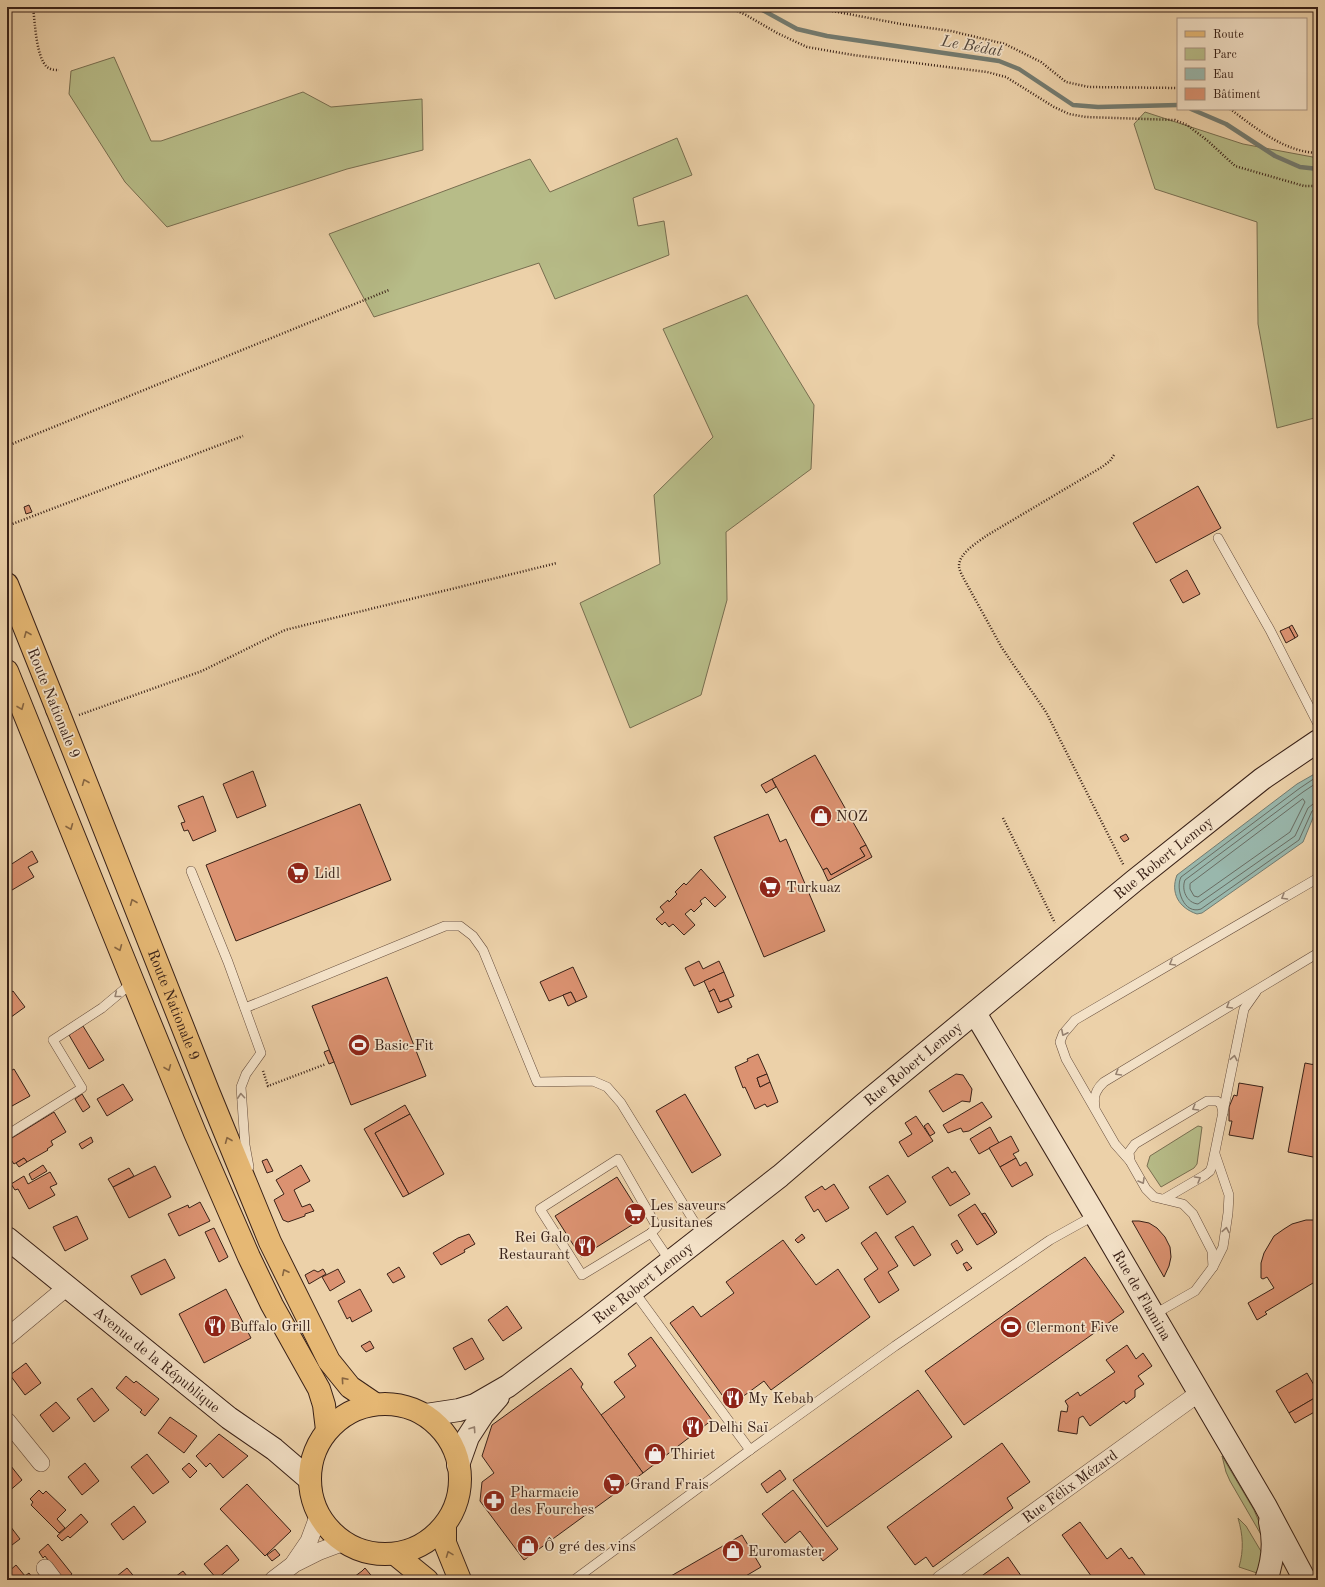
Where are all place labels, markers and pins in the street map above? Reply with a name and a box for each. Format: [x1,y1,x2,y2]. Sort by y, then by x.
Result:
shop icon: NOZ [808,803,834,829]
place label: NOZ [836,810,868,825]
supermarket icon: Lidl [285,860,311,886]
place label: Lidl [314,867,340,882]
supermarket icon: Turkuaz [757,874,783,900]
place label: Turkuaz [786,881,841,896]
sports icon: Basic-Fit [346,1032,372,1058]
place label: Basic-Fit [374,1039,434,1054]
place label: Les saveurs Lusitanes [650,1199,726,1231]
supermarket icon: Les saveurs Lusitanes [622,1201,648,1227]
place label: Rei Galo Restaurant [498,1231,570,1263]
restaurant icon: Rei Galo Restaurant [572,1233,598,1259]
restaurant icon: Buffalo Grill [202,1313,228,1339]
sports icon: Clermont Five [998,1314,1024,1340]
place label: Buffalo Grill [230,1320,310,1335]
place label: Clermont Five [1026,1321,1118,1336]
restaurant icon: My Kebab [720,1385,746,1411]
place label: My Kebab [748,1392,814,1407]
restaurant icon: Delhi Saï [680,1414,706,1440]
place label: Delhi Saï [708,1421,769,1436]
shop icon: Thiriet [642,1441,668,1467]
place label: Thiriet [670,1448,715,1463]
supermarket icon: Grand Frais [601,1471,627,1497]
place label: Grand Frais [630,1478,709,1493]
place label: Pharmacie des Fourches [510,1486,594,1518]
pharmacy icon: Pharmacie des Fourches [481,1488,507,1514]
shop icon: Ô gré des vins [515,1533,541,1559]
place label: Ô gré des vins [544,1537,636,1555]
shop icon: Euromaster [720,1538,746,1564]
place label: Euromaster [748,1545,824,1560]

